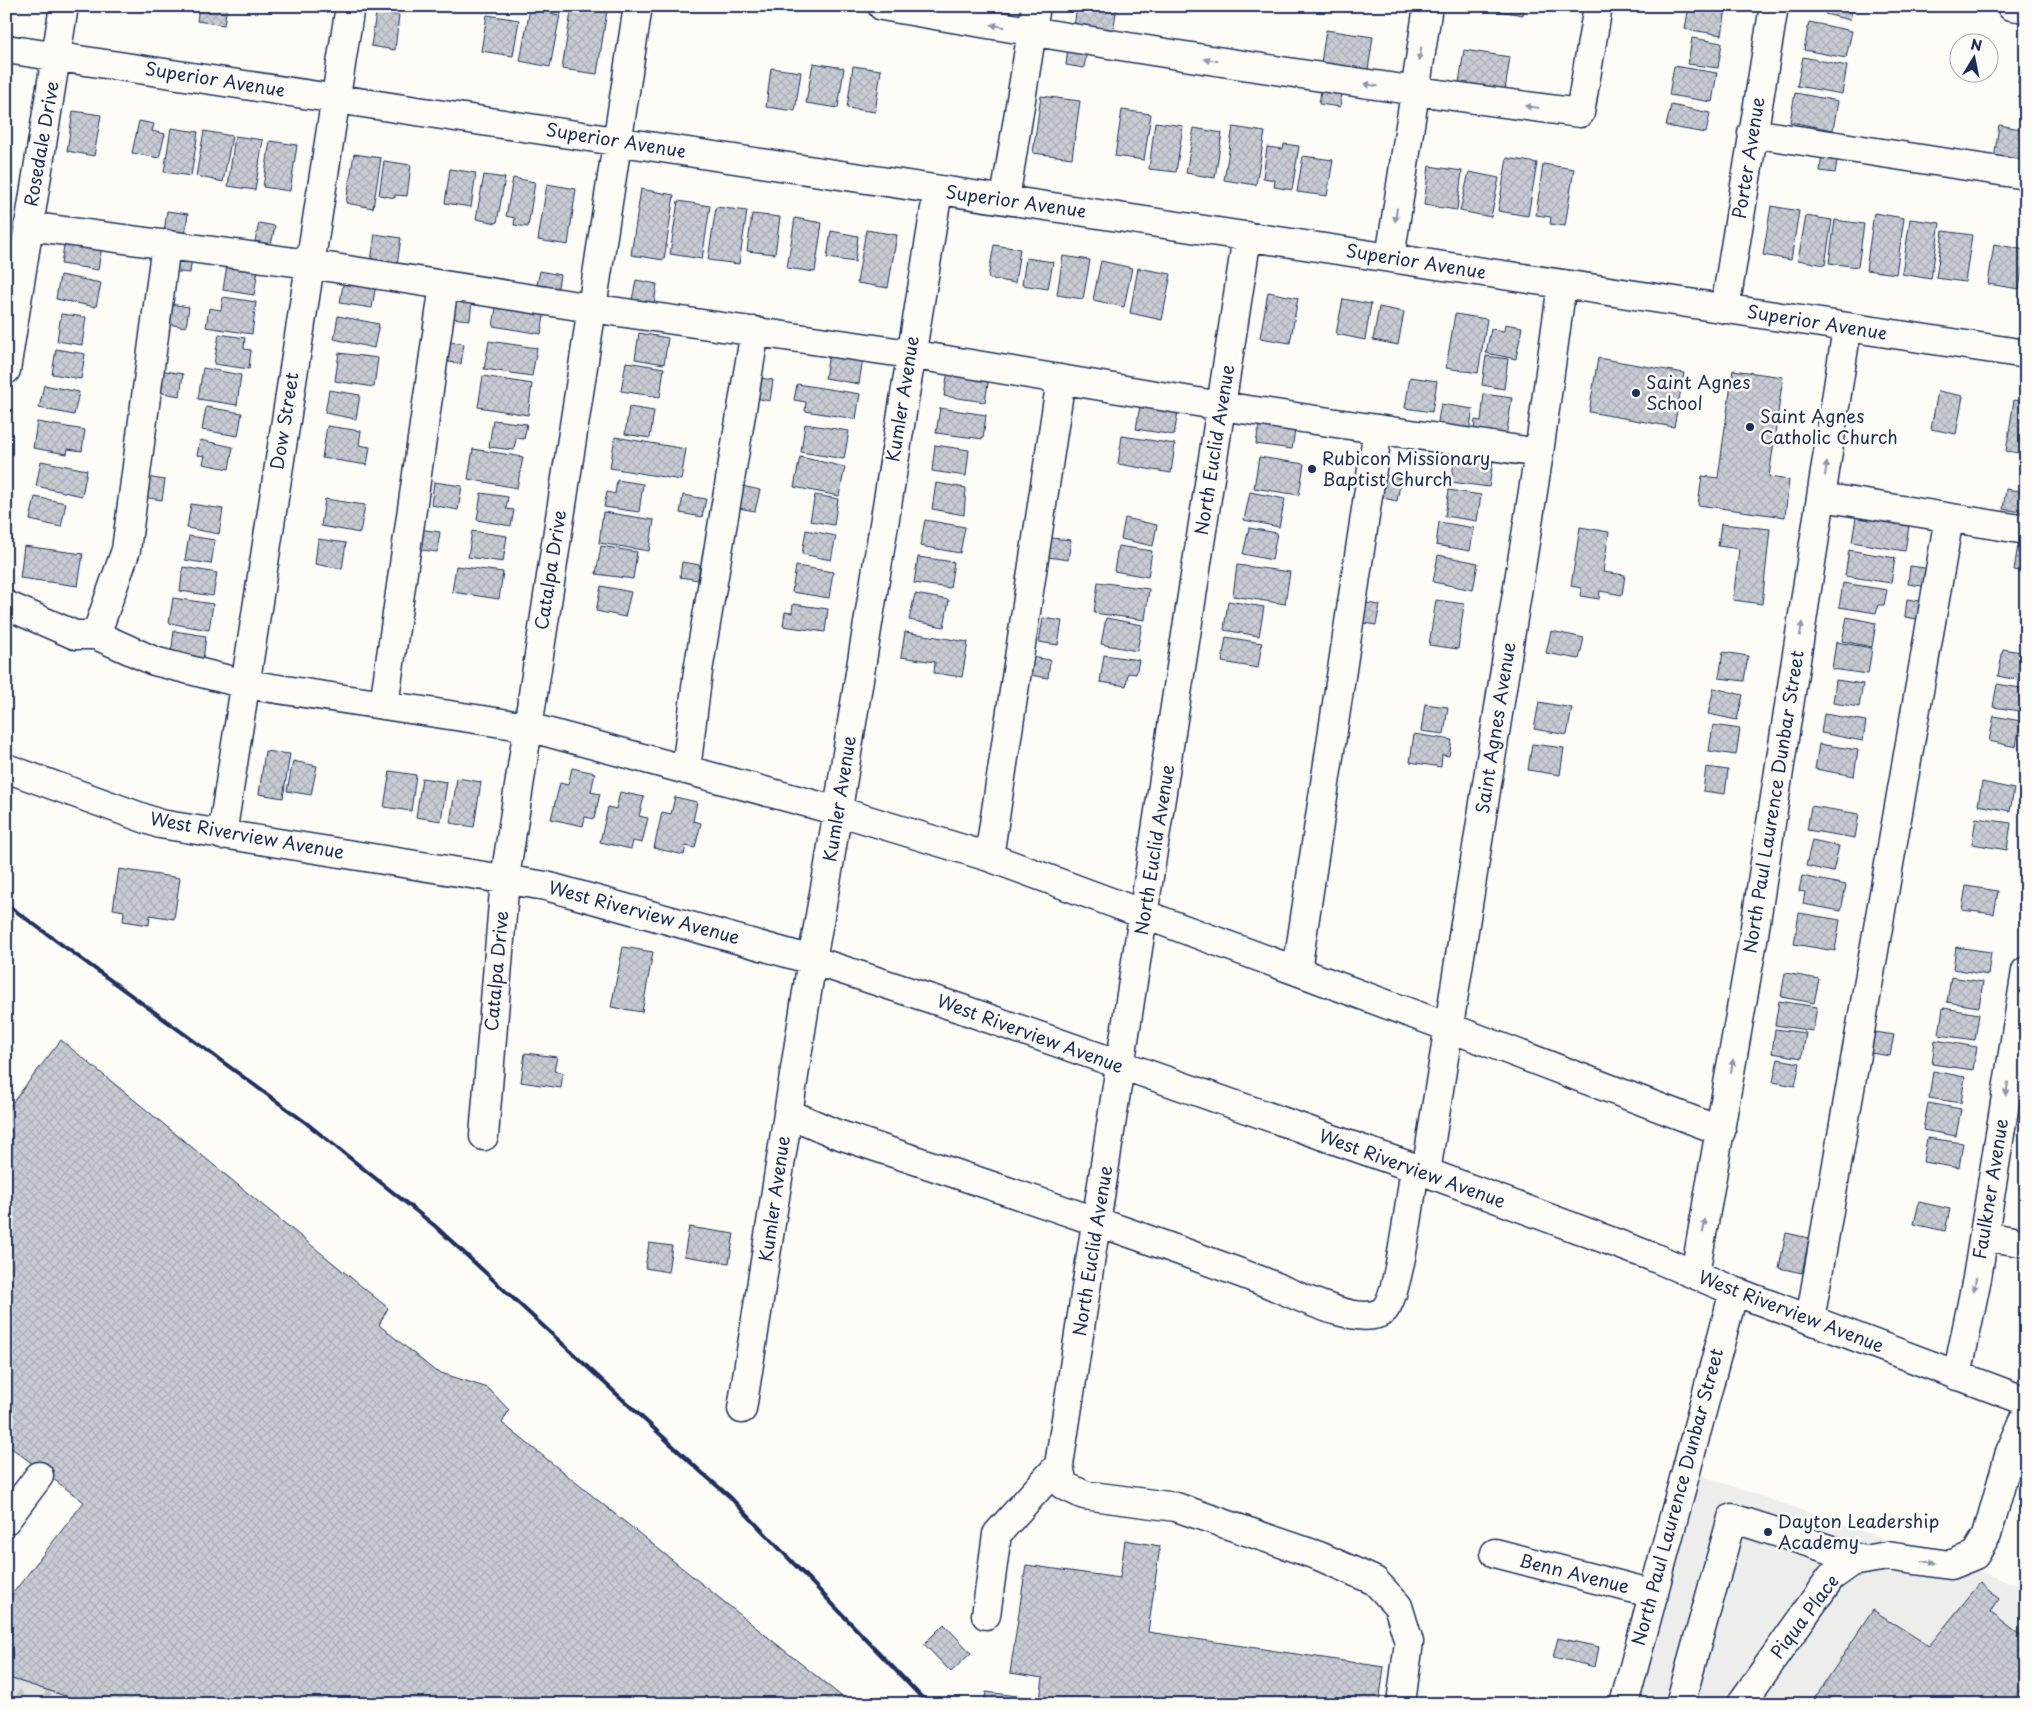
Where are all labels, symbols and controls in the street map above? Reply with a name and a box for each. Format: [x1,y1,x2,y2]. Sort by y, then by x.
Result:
one-way arrow [990,22,1006,30]
north arrow [1950,32,2000,82]
text: N [1969,33,1984,56]
one-way arrow [1416,47,1424,63]
street label: Superior Avenue [143,54,287,103]
one-way arrow [1202,56,1218,64]
street label: Rosedale Drive [16,79,65,209]
one-way arrow [1363,81,1379,89]
street label: Porter Avenue [1725,95,1770,220]
one-way arrow [1524,103,1540,111]
street label: Superior Avenue [544,115,688,164]
street label: Superior Avenue [944,177,1088,224]
one-way arrow [1392,207,1400,223]
street label: Superior Avenue [1344,236,1488,285]
street label: Superior Avenue [1745,297,1889,346]
street label: Kumler Avenue [878,334,925,464]
street label: North Euclid Avenue [1187,362,1240,537]
place label: Saint Agnes School [1646,368,1751,416]
street label: Dow Street [263,370,305,471]
marker: Saint Agnes School [1630,387,1642,399]
place label: Saint Agnes Catholic Church [1760,402,1898,450]
marker: Saint Agnes Catholic Church [1744,421,1756,433]
place label: Rubicon Missionary Baptist Church [1322,444,1490,492]
one-way arrow [1822,460,1830,476]
marker: Rubicon Missionary Baptist Church [1306,463,1318,475]
street label: Catalpa Drive [527,508,572,632]
one-way arrow [1797,621,1805,637]
street label: Saint Agnes Avenue [1468,640,1521,815]
street label: North Paul Laurence Dunbar Street [1735,648,1810,955]
street label: Kumler Avenue [815,734,862,864]
street label: North Euclid Avenue [1127,762,1180,937]
street label: West Riverview Avenue [148,804,347,865]
street label: West Riverview Avenue [546,873,743,950]
street label: Catalpa Drive [477,909,514,1032]
street label: West Riverview Avenue [933,986,1128,1079]
one-way arrow [1728,1058,1736,1074]
one-way arrow [2003,1081,2011,1097]
street label: Faulkner Avenue [1965,1116,2014,1261]
street label: West Riverview Avenue [1315,1121,1510,1214]
street label: Kumler Avenue [751,1134,796,1264]
street label: North Euclid Avenue [1065,1163,1118,1338]
one-way arrow [1700,1218,1708,1234]
street label: West Riverview Avenue [1695,1263,1888,1359]
one-way arrow [1971,1276,1979,1292]
street label: North Paul Laurence Dunbar Street [1624,1345,1729,1648]
place label: Dayton Leadership Academy [1778,1507,1939,1555]
marker: Dayton Leadership Academy [1762,1526,1774,1538]
street label: Benn Avenue [1516,1546,1632,1599]
one-way arrow [1921,1558,1937,1566]
street label: Piqua Place [1763,1568,1844,1664]

